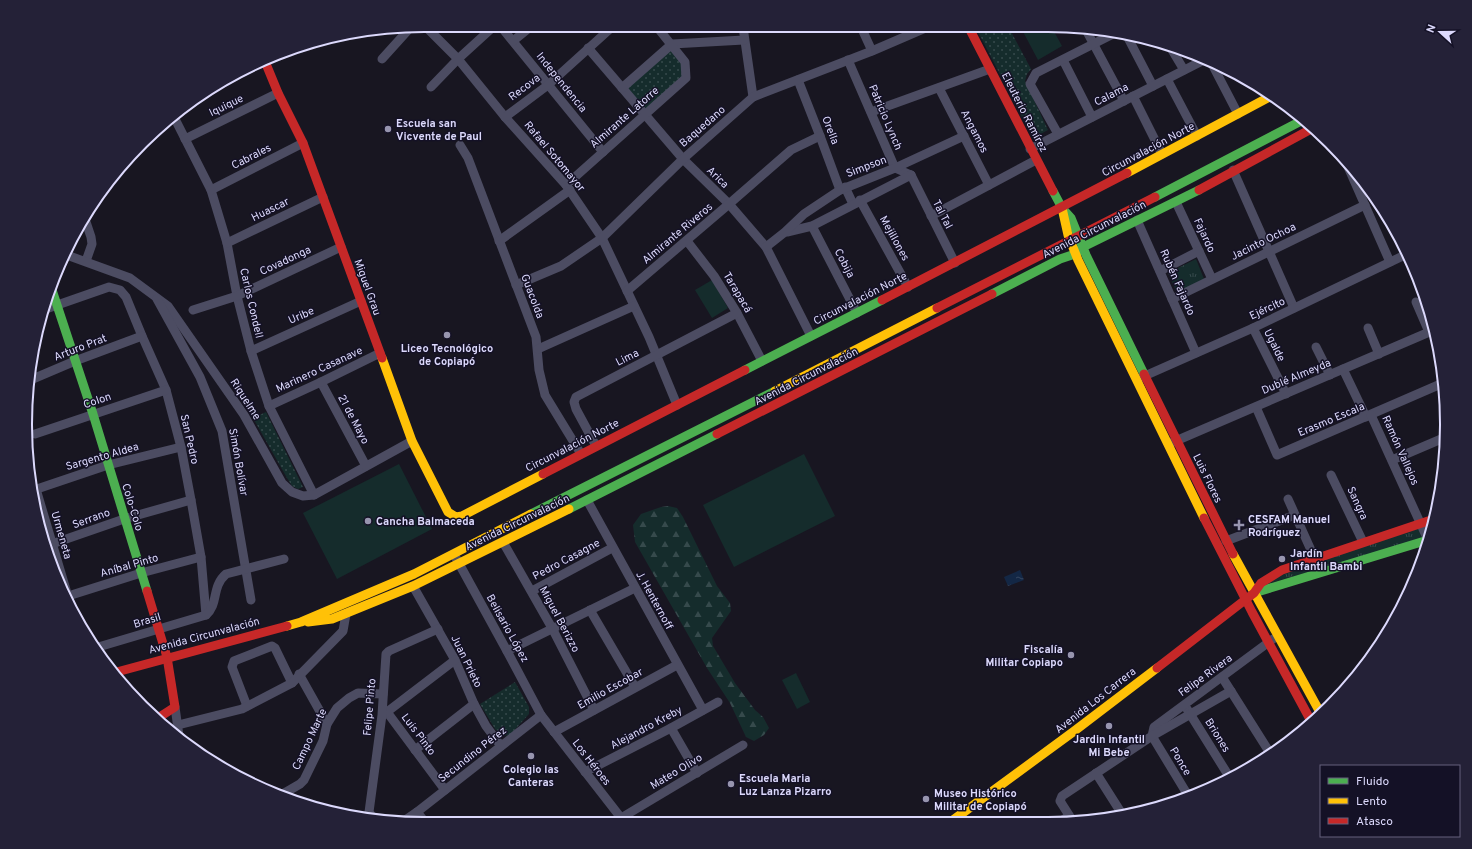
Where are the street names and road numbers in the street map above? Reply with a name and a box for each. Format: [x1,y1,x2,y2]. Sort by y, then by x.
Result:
street label: Independencia [533,50,590,116]
street label: Eleuterio Ramírez [998,70,1050,155]
street label: Recova [506,71,543,104]
street label: Calama [1092,80,1131,109]
street label: Patricio Lynch [865,83,905,152]
street label: Almirante Latorre [587,84,662,152]
street label: Iquique [207,92,246,120]
street label: Baquedano [677,103,729,151]
street label: Angamos [957,107,991,155]
street label: Orella [818,114,842,147]
street label: Rafael Sotomayor [521,119,588,195]
street label: Circunvalación Norte [1100,119,1197,180]
street label: Cabrales [229,141,274,173]
street label: Simpson [844,153,889,181]
street label: Arica [703,164,732,192]
street label: Huascar [249,194,292,225]
street label: Tal Tal [929,198,955,231]
street label: Avenida Circunvalación [1040,198,1149,262]
street label: Almirante Riveros [639,200,716,267]
street label: Mejillones [876,213,912,264]
street label: Fajardo [1190,216,1218,255]
street label: Jacinto Ochoa [1228,220,1299,264]
street label: Covadonga [257,243,314,279]
street label: Cobija [831,246,858,281]
street label: Rubén Fajardo [1156,247,1198,318]
street label: Miguel Grau [350,257,384,317]
street label: Carlos Condell [236,267,266,340]
street label: Circunvalación Norte [811,269,910,329]
street label: Tarapacá [719,270,755,316]
street label: Guacolda [517,272,547,321]
street label: Ejército [1247,295,1288,323]
street label: Uribe [286,304,317,328]
street label: Ugalde [1260,327,1288,364]
street label: Arturo Prat [52,331,109,364]
street label: Marinero Casanave [274,344,365,396]
street label: Avenida Circunvalación [752,345,861,409]
street label: Lima [614,346,642,370]
street label: Dublé Almeyda [1260,356,1333,398]
street label: Riquelme [227,376,264,423]
street label: Colon [82,390,113,412]
street label: 21 de Mayo [334,392,372,447]
street label: Erasmo Escala [1296,400,1367,440]
street label: San Pedro [177,413,202,466]
street label: Ramón Vallejos [1378,413,1422,487]
street label: Circunvalación Norte [523,416,622,476]
street label: Simón Bolívar [225,427,251,498]
street label: Sargento Aldea [64,440,141,474]
street label: Luis Flores [1189,452,1225,505]
street label: Colo-Colo [118,482,146,533]
street label: Sangra [1343,485,1371,522]
street label: Avenida Circunvalación [463,492,572,554]
street label: Serrano [71,506,112,532]
street label: Urmeneta [48,510,75,561]
street label: Pedro Casagne [530,536,603,584]
street label: Aníbal Pinto [99,551,160,581]
street label: J. Henternoff [632,569,676,633]
street label: Miguel Berizzo [536,584,582,655]
street label: Belisario López [483,592,532,665]
street label: Brasil [132,610,163,632]
street label: Avenida Circunvalación [147,614,261,658]
street label: Juan Prieto [447,633,485,690]
street label: Felipe Rivera [1176,651,1235,700]
street label: Emilio Escobar [575,665,646,713]
street label: Avenida Los Carrera [1052,665,1139,737]
street label: Felipe Pinto [361,678,379,736]
street label: Alejandro Kreby [608,703,685,753]
street label: Campo Marte [290,706,330,773]
street label: Luis Pinto [398,711,438,758]
street label: Briones [1201,716,1233,755]
street label: Secundino Pérez [436,724,510,786]
street label: Los Héroes [569,737,614,789]
street label: Ponce [1166,745,1194,778]
street label: Mateo Olivo [648,751,705,793]

